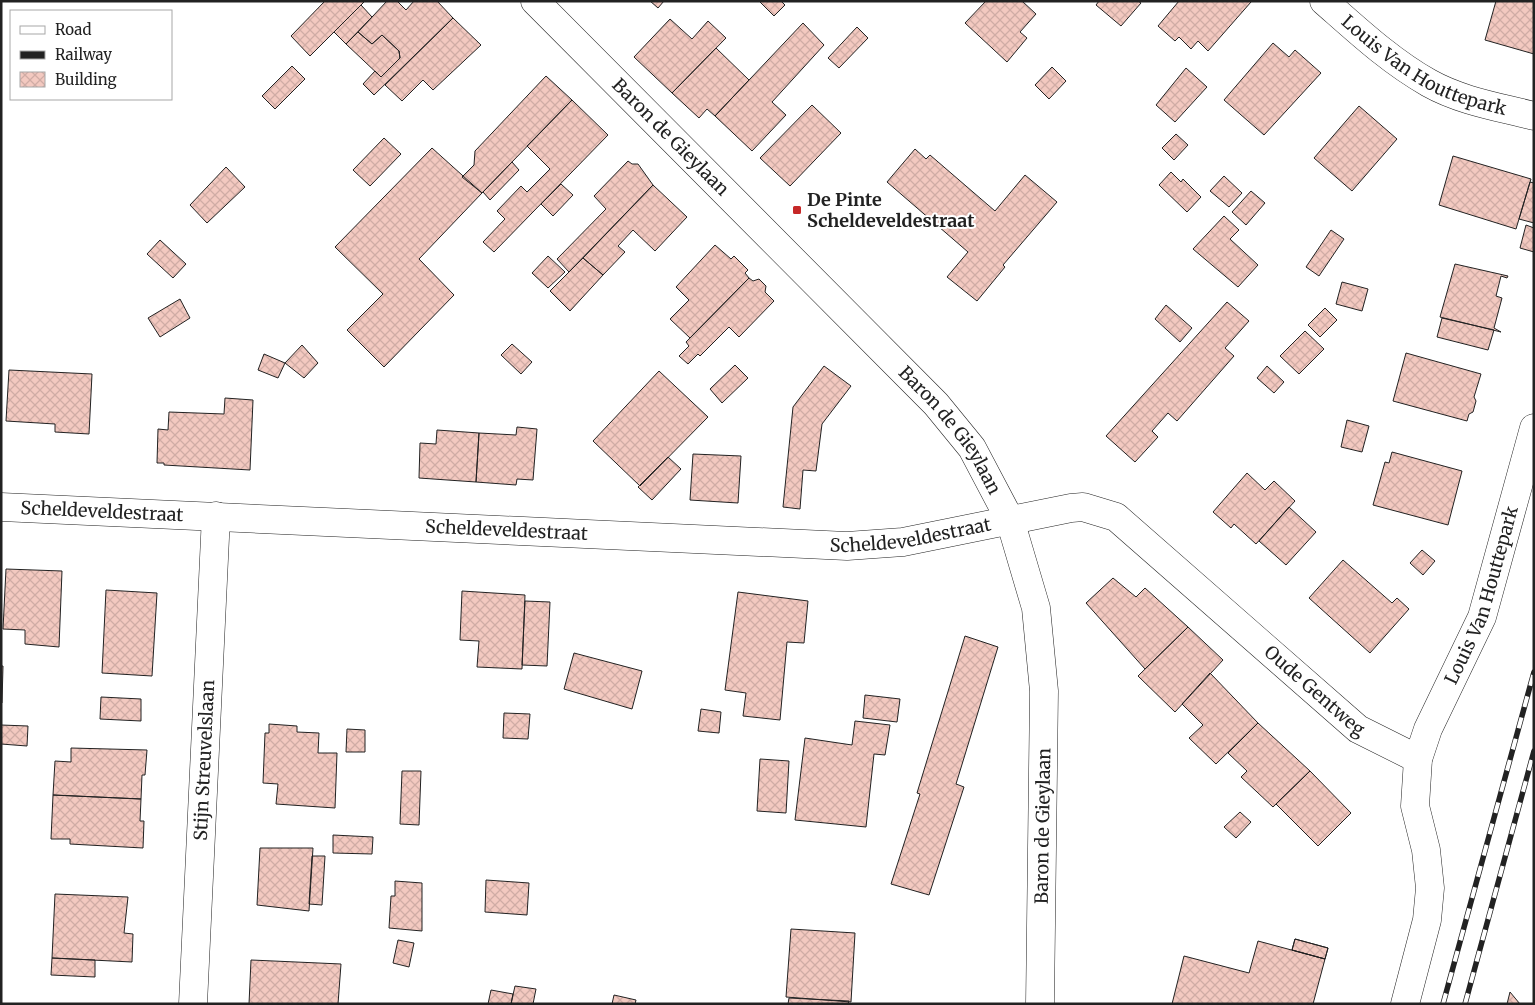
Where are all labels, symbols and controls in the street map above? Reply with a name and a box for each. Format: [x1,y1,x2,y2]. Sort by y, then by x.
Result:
legend [10,10,172,100]
street label: Louis Van Houttepark [1337,10,1509,120]
text: Road [55,20,91,39]
text: Railway [55,45,112,64]
text: Building [55,70,117,89]
street label: Baron de Gieylaan [607,73,734,200]
place label: De Pinte Scheldeveldestraat [807,188,975,232]
marker: De Pinte Scheldeveldestraat [791,204,803,216]
street label: Baron de Gieylaan [894,361,1006,498]
street label: Scheldeveldestraat [20,496,184,526]
street label: Louis Van Houttepark [1439,503,1523,688]
street label: Scheldeveldestraat [829,513,993,557]
street label: Scheldeveldestraat [425,515,588,545]
street label: Oude Gentweg [1260,640,1368,741]
street label: Stijn Streuvelslaan [189,679,219,841]
street label: Baron de Gieylaan [1030,748,1055,904]

